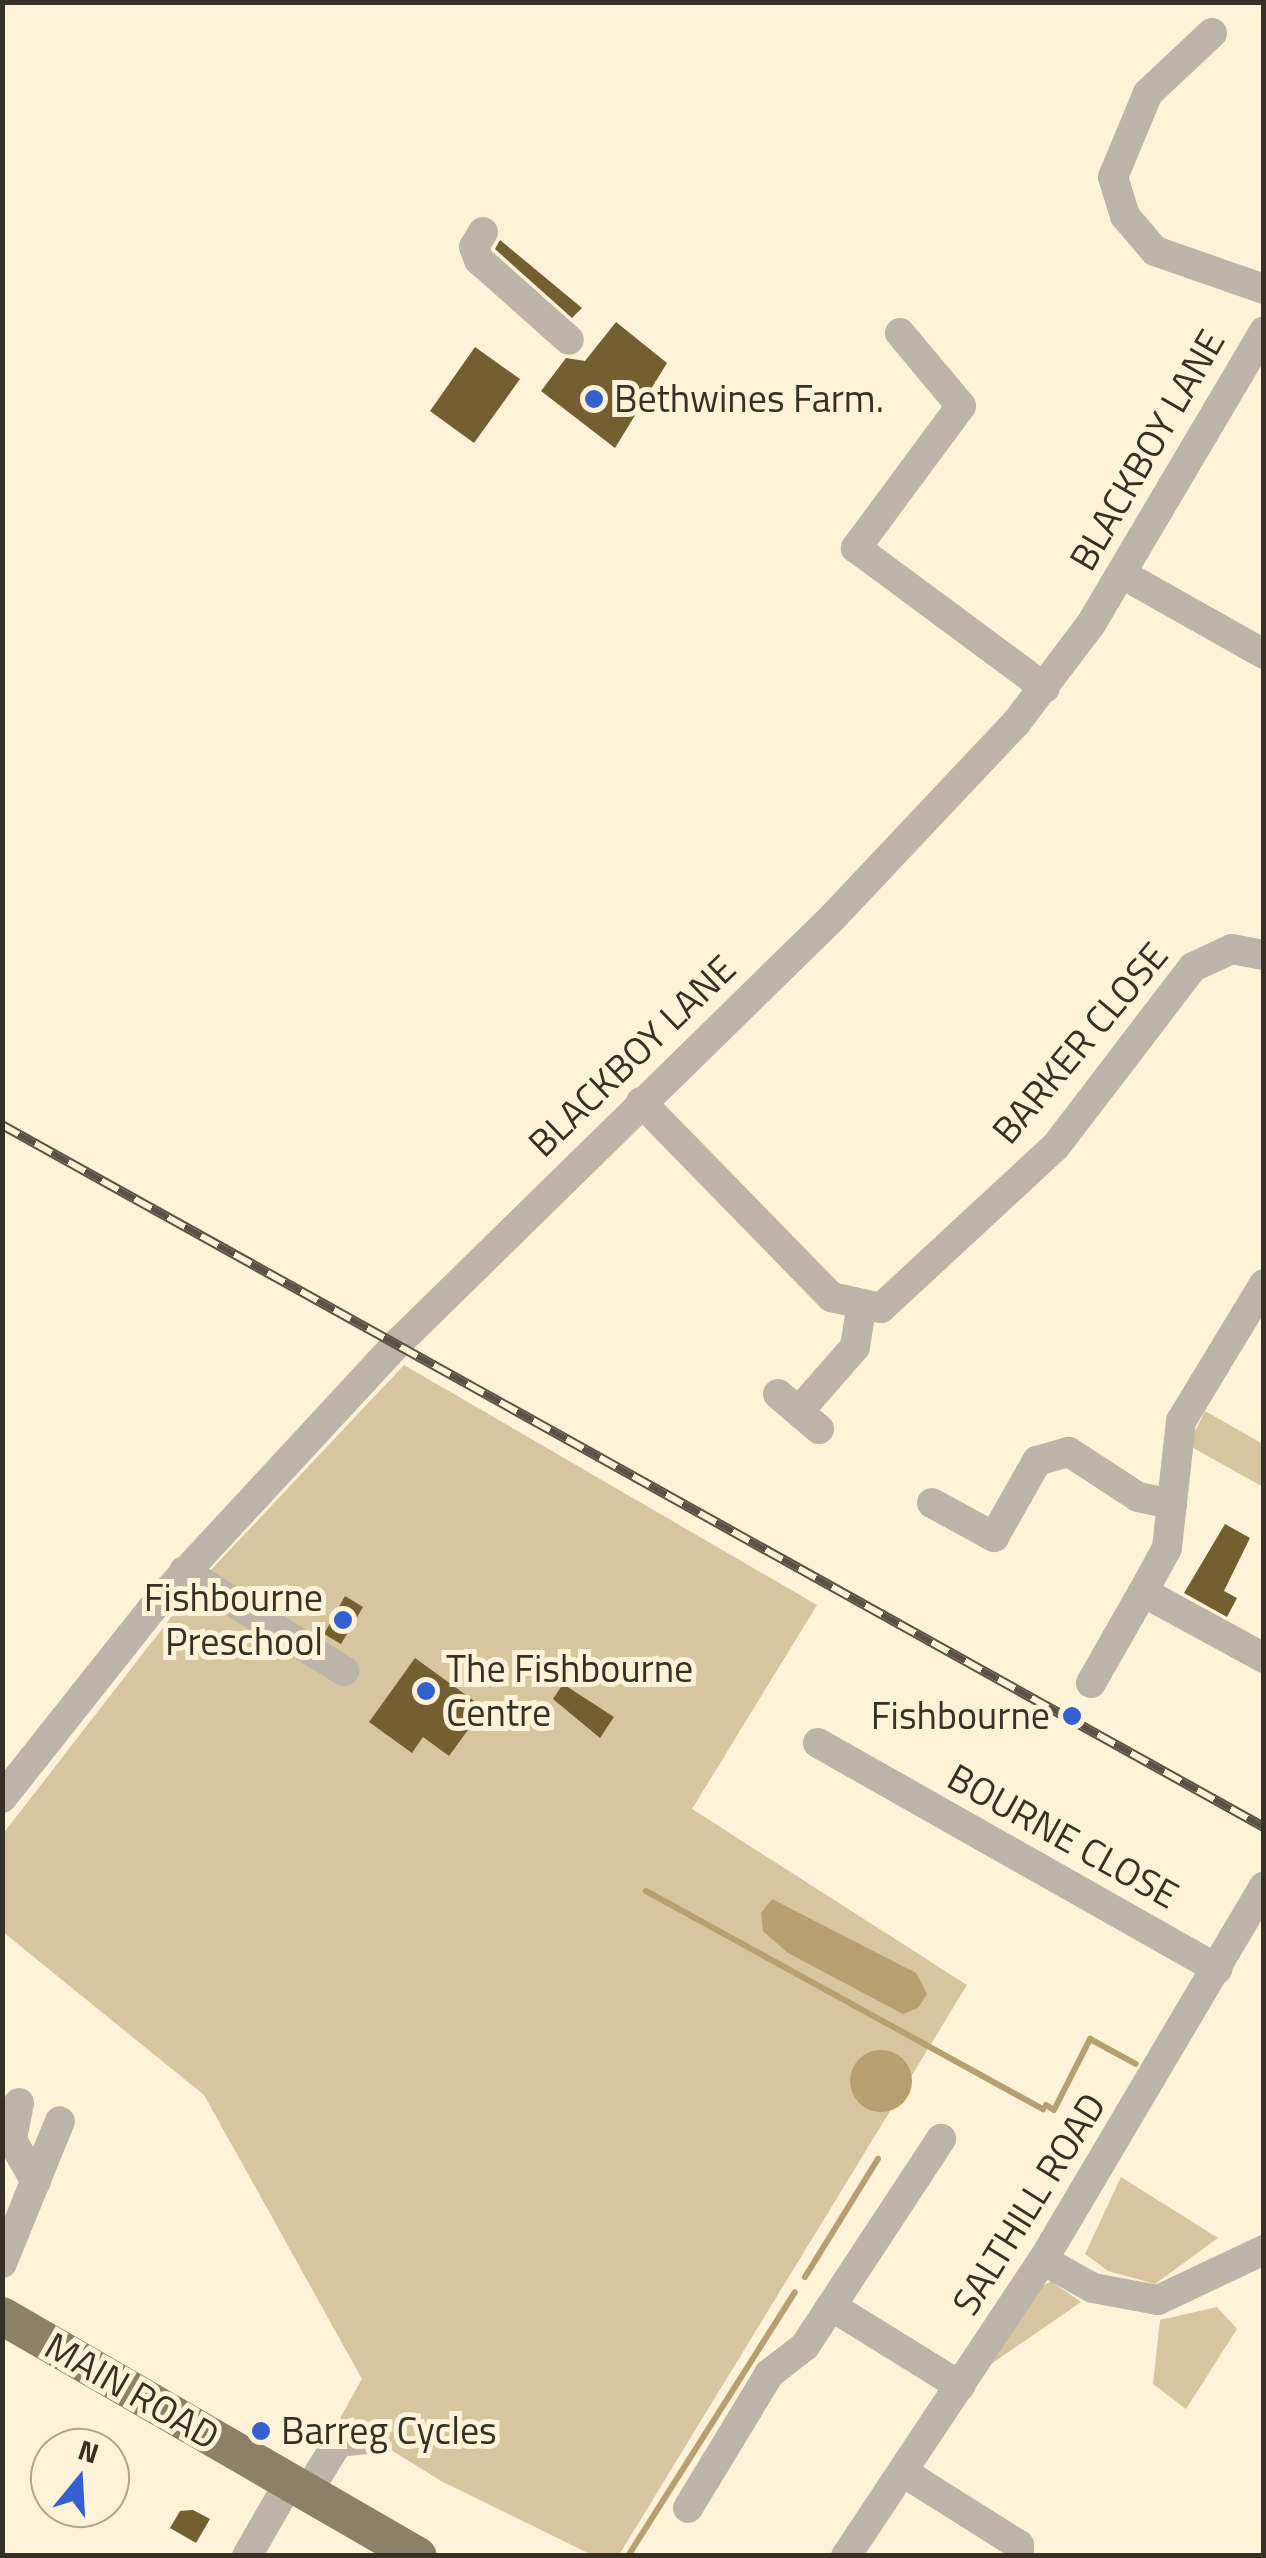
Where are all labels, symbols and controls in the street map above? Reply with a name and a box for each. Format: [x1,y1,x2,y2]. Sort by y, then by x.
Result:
street label: BLACKBOY LANE [1060,322,1234,578]
place label: Bethwines Farm. [614,376,884,422]
marker: Bethwines Farm. [583,388,605,410]
street label: BARKER CLOSE [983,933,1177,1153]
street label: BLACKBOY LANE [519,946,745,1166]
place label: Fishbourne Preschool [144,1575,323,1665]
marker: Fishbourne Preschool [332,1609,354,1631]
place label: The Fishbourne Centre [446,1646,693,1736]
marker: The Fishbourne Centre [415,1680,437,1702]
place label: Fishbourne [871,1693,1050,1739]
marker: Fishbourne [1059,1703,1085,1729]
street label: BOURNE CLOSE [940,1754,1186,1918]
street label: SALTHILL ROAD [943,2085,1115,2323]
street label: MAIN ROAD [37,2323,227,2459]
place label: Barreg Cycles [281,2408,497,2454]
marker: Barreg Cycles [250,2420,272,2442]
north arrow [30,2428,130,2528]

